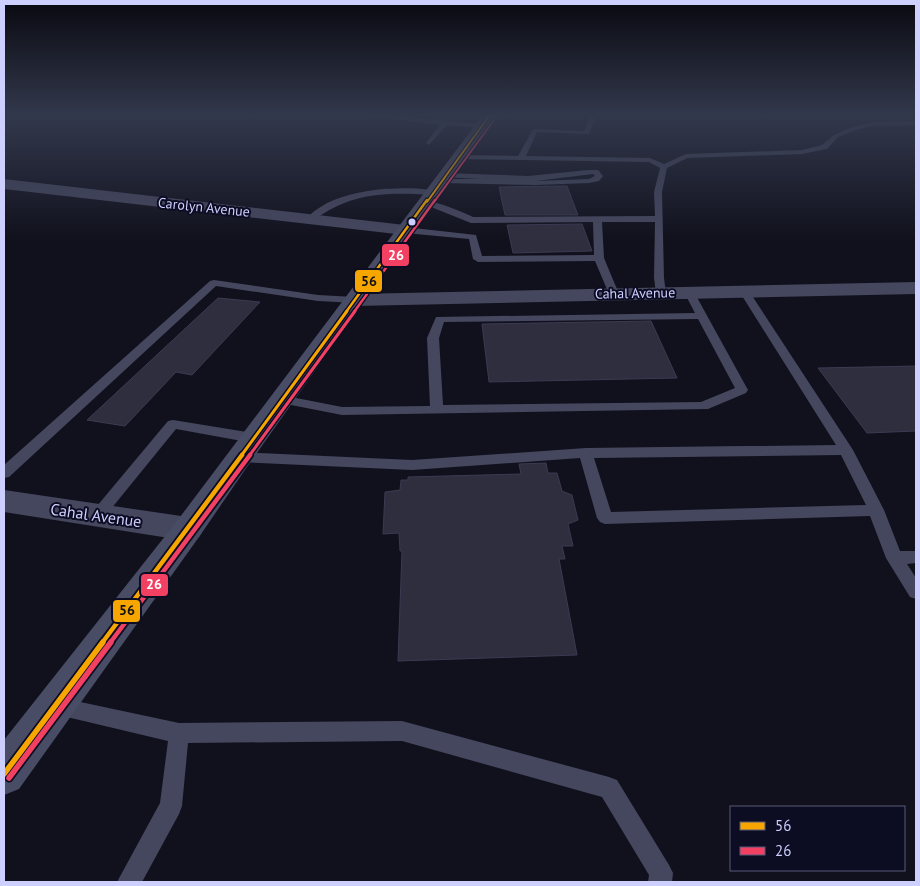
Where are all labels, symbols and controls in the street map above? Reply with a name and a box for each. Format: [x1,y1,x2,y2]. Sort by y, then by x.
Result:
street label: Carolyn Avenue [157,193,251,221]
unlabelled marker [407,217,417,227]
line badge: 26 [381,243,410,267]
text: 26 [388,246,404,264]
line badge: 56 [354,269,383,293]
text: 56 [361,272,377,290]
street label: Cahal Avenue [595,283,675,303]
street label: Cahal Avenue [49,499,143,531]
line badge: 26 [140,573,169,597]
text: 26 [146,575,162,593]
line badge: 56 [112,599,141,623]
text: 56 [119,601,135,619]
legend [730,806,905,871]
text: 56 [775,816,791,835]
text: 26 [775,841,791,860]

